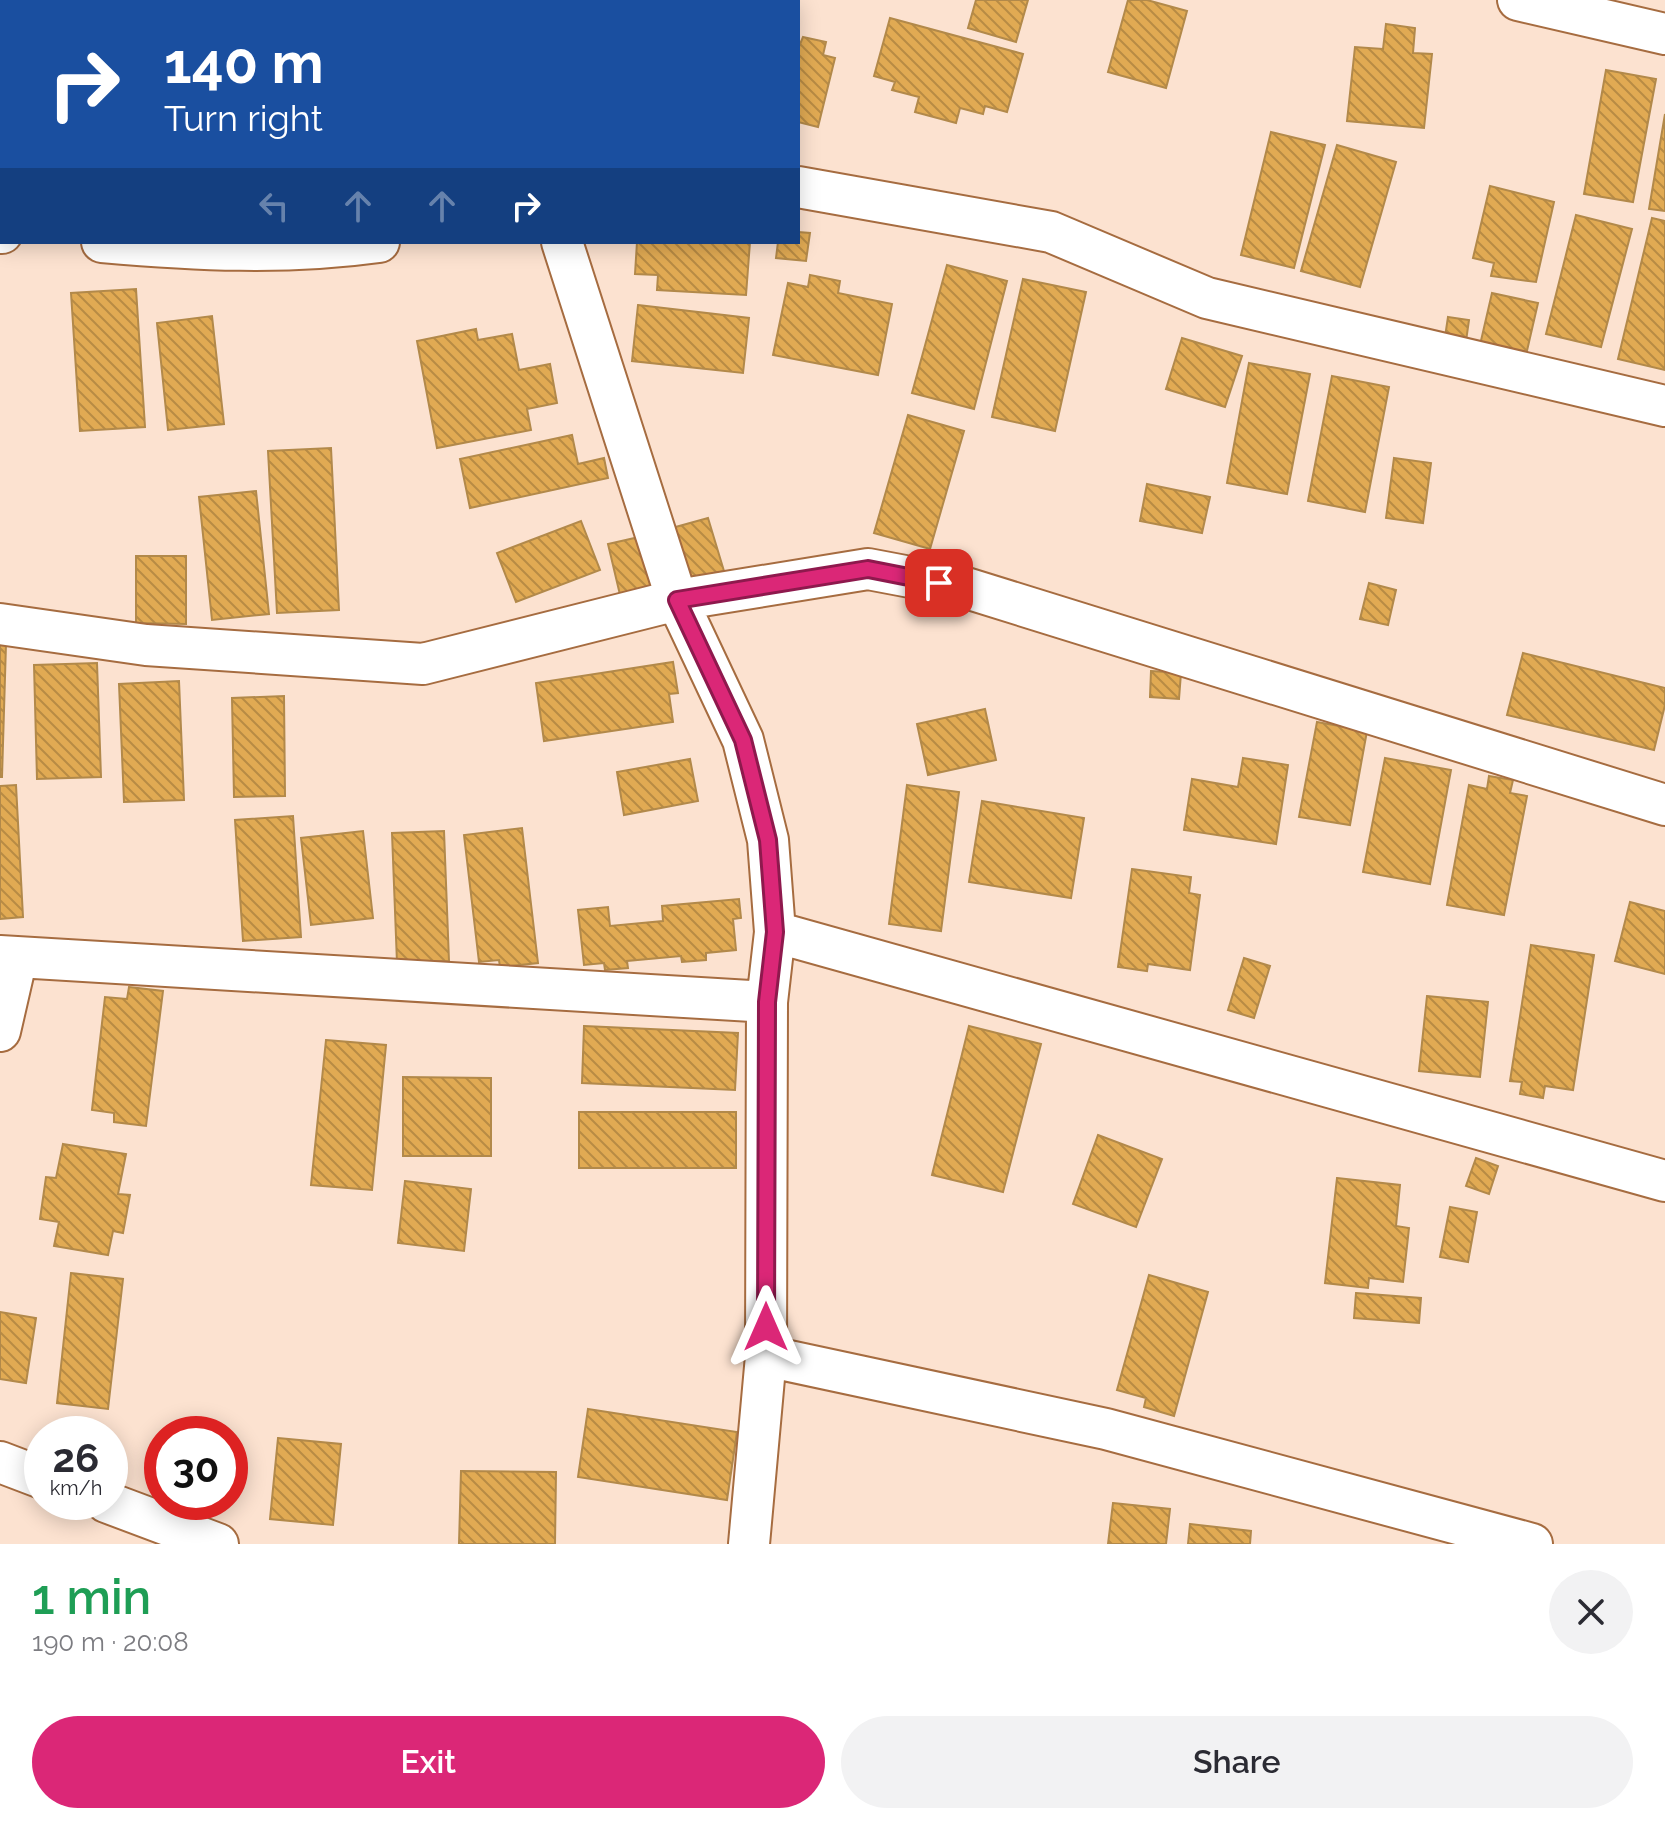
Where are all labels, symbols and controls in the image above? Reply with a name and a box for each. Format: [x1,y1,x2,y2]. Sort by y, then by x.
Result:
text: 140 m [164,30,324,96]
icon: right [32,32,136,136]
text: Turn right [164,97,323,139]
icon: left [252,184,296,228]
icon: ahead [336,184,380,228]
icon: ahead [420,184,464,228]
icon: right [504,184,548,228]
pin [905,549,973,617]
icon: arrive [917,561,961,605]
position arrow [724,1285,808,1369]
speed limit sign: 30 [144,1416,248,1520]
text: 26 [53,1434,99,1481]
text: km/h [50,1476,102,1500]
text: 1 min [32,1569,151,1625]
button: close [1549,1570,1633,1654]
text: 190 m · 20:08 [32,1627,189,1657]
button: Exit [32,1716,825,1808]
button: Share [841,1716,1633,1808]

